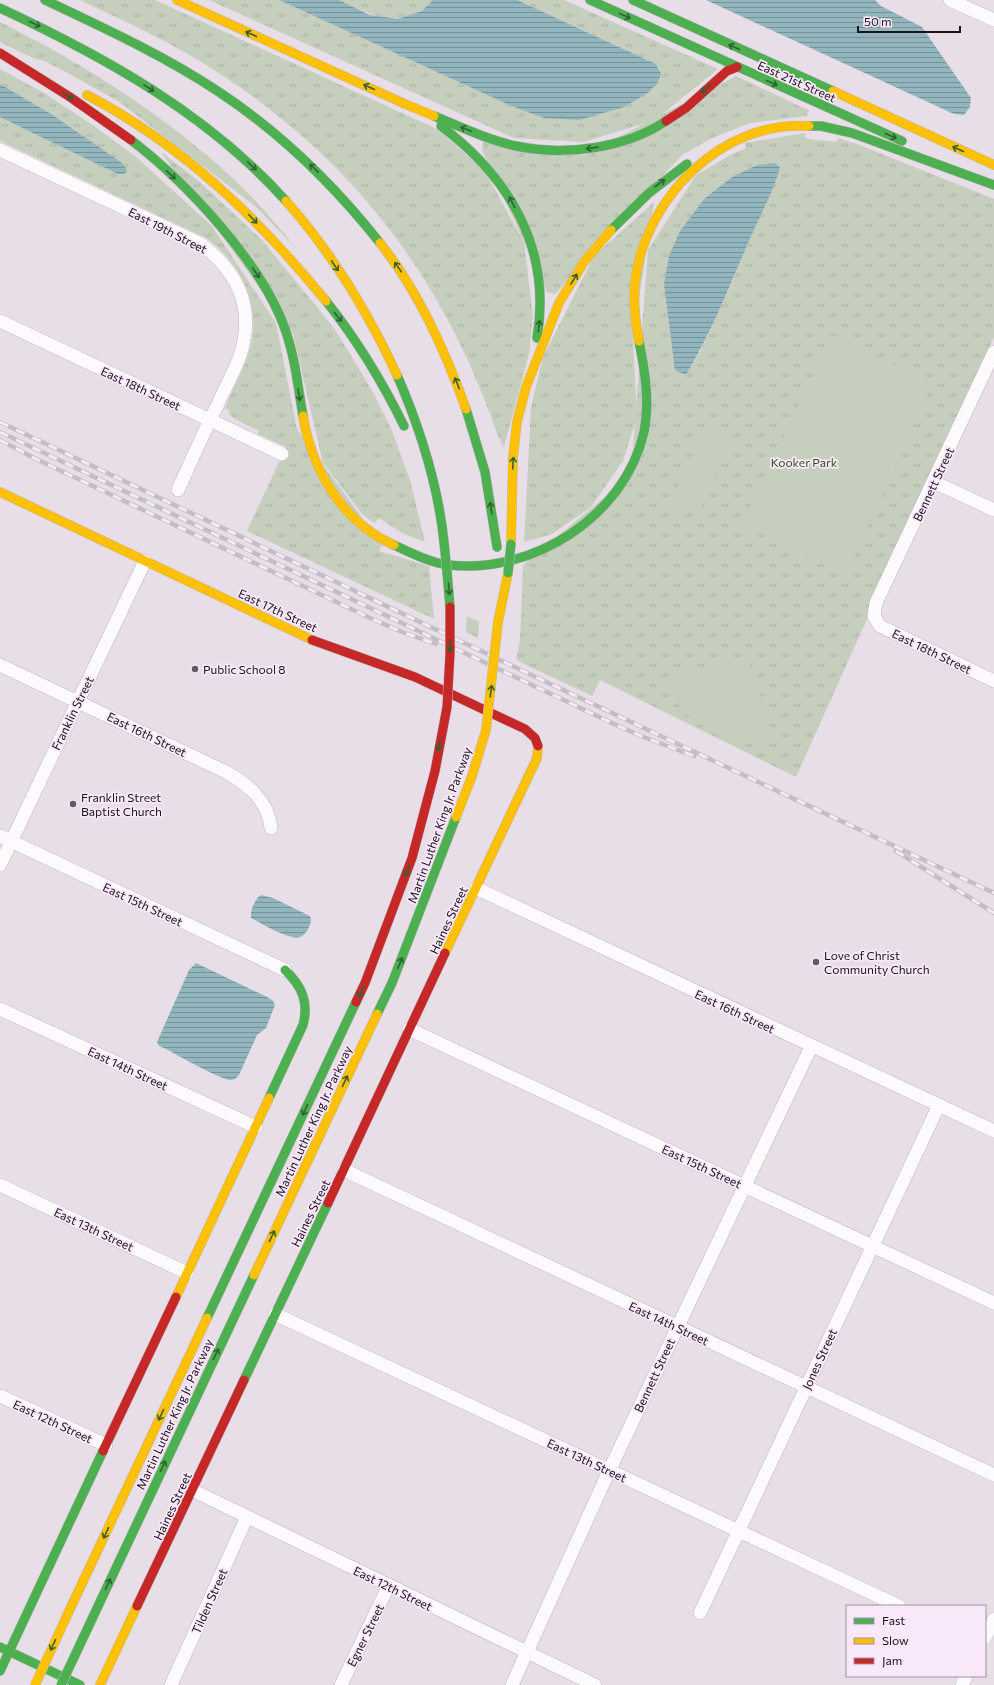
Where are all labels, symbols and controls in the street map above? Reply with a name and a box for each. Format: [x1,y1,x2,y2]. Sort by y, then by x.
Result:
scale bar [858,8,960,34]
one-way arrow [619,13,631,20]
text: 50 m [864,14,892,28]
one-way arrow [29,21,41,28]
one-way arrow [245,30,257,37]
one-way arrow [728,43,740,50]
street label: East 21st Street [756,57,838,105]
one-way arrow [766,80,778,87]
one-way arrow [143,83,154,92]
one-way arrow [363,83,375,91]
one-way arrow [701,85,711,94]
one-way arrow [62,92,73,100]
one-way arrow [460,124,472,132]
one-way arrow [885,133,897,140]
one-way arrow [586,144,599,152]
one-way arrow [953,145,965,152]
one-way arrow [247,161,257,171]
one-way arrow [309,164,319,173]
one-way arrow [166,170,176,180]
one-way arrow [655,179,666,187]
one-way arrow [508,196,515,208]
street label: East 19th Street [126,204,210,256]
one-way arrow [248,214,258,224]
one-way arrow [331,260,339,271]
one-way arrow [394,262,402,273]
one-way arrow [252,268,260,279]
one-way arrow [570,273,578,285]
one-way arrow [334,311,343,322]
one-way arrow [535,320,543,333]
street label: East 18th Street [99,363,183,413]
one-way arrow [452,377,460,389]
one-way arrow [295,388,303,401]
street label: Bennett Street [910,445,956,523]
park label: Kooker Park [771,455,838,469]
one-way arrow [510,457,517,470]
one-way arrow [487,502,495,515]
one-way arrow [445,582,452,595]
street label: East 17th Street [236,586,320,634]
street label: East 18th Street [890,626,974,676]
one-way arrow [446,639,454,652]
place label: Public School 8 [203,662,286,676]
marker: Public School 8 [190,664,200,674]
street label: Franklin Street [48,674,96,752]
one-way arrow [487,685,495,698]
street label: East 16th Street [105,709,189,759]
one-way arrow [435,738,443,751]
street label: Martin Luther King Jr. Parkway [404,745,475,905]
place label: Franklin Street Baptist Church [81,790,162,818]
marker: Franklin Street Baptist Church [68,799,78,809]
one-way arrow [403,864,411,876]
street label: East 15th Street [101,879,185,929]
street label: Haines Street [426,884,470,956]
place label: Love of Christ Community Church [824,948,930,976]
one-way arrow [396,957,404,969]
marker: Love of Christ Community Church [811,957,821,967]
one-way arrow [357,986,364,998]
street label: East 16th Street [693,986,777,1036]
street label: East 14th Street [86,1043,170,1093]
street label: Martin Luther King Jr. Parkway [272,1043,355,1199]
one-way arrow [342,1075,349,1087]
one-way arrow [301,1103,308,1115]
street label: East 15th Street [660,1141,744,1191]
street label: Haines Street [288,1177,332,1249]
street label: East 13th Street [52,1204,136,1254]
one-way arrow [269,1231,276,1243]
street label: East 14th Street [627,1298,711,1348]
street label: Jones Street [799,1326,840,1392]
street label: Martin Luther King Jr. Parkway [133,1336,216,1492]
street label: Bennett Street [631,1336,677,1414]
one-way arrow [213,1348,220,1360]
street label: East 12th Street [11,1397,95,1446]
one-way arrow [157,1409,164,1421]
street label: East 13th Street [545,1435,629,1485]
one-way arrow [160,1460,167,1472]
street label: Haines Street [150,1470,194,1542]
one-way arrow [102,1527,109,1539]
street label: East 12th Street [351,1563,435,1613]
street label: Tilden Street [188,1566,230,1636]
one-way arrow [105,1578,112,1590]
street label: Egner Street [344,1601,386,1669]
legend [846,1605,986,1677]
text: Fast [882,1613,905,1627]
text: Slow [882,1633,909,1647]
one-way arrow [49,1638,57,1650]
text: Jam [882,1653,902,1668]

